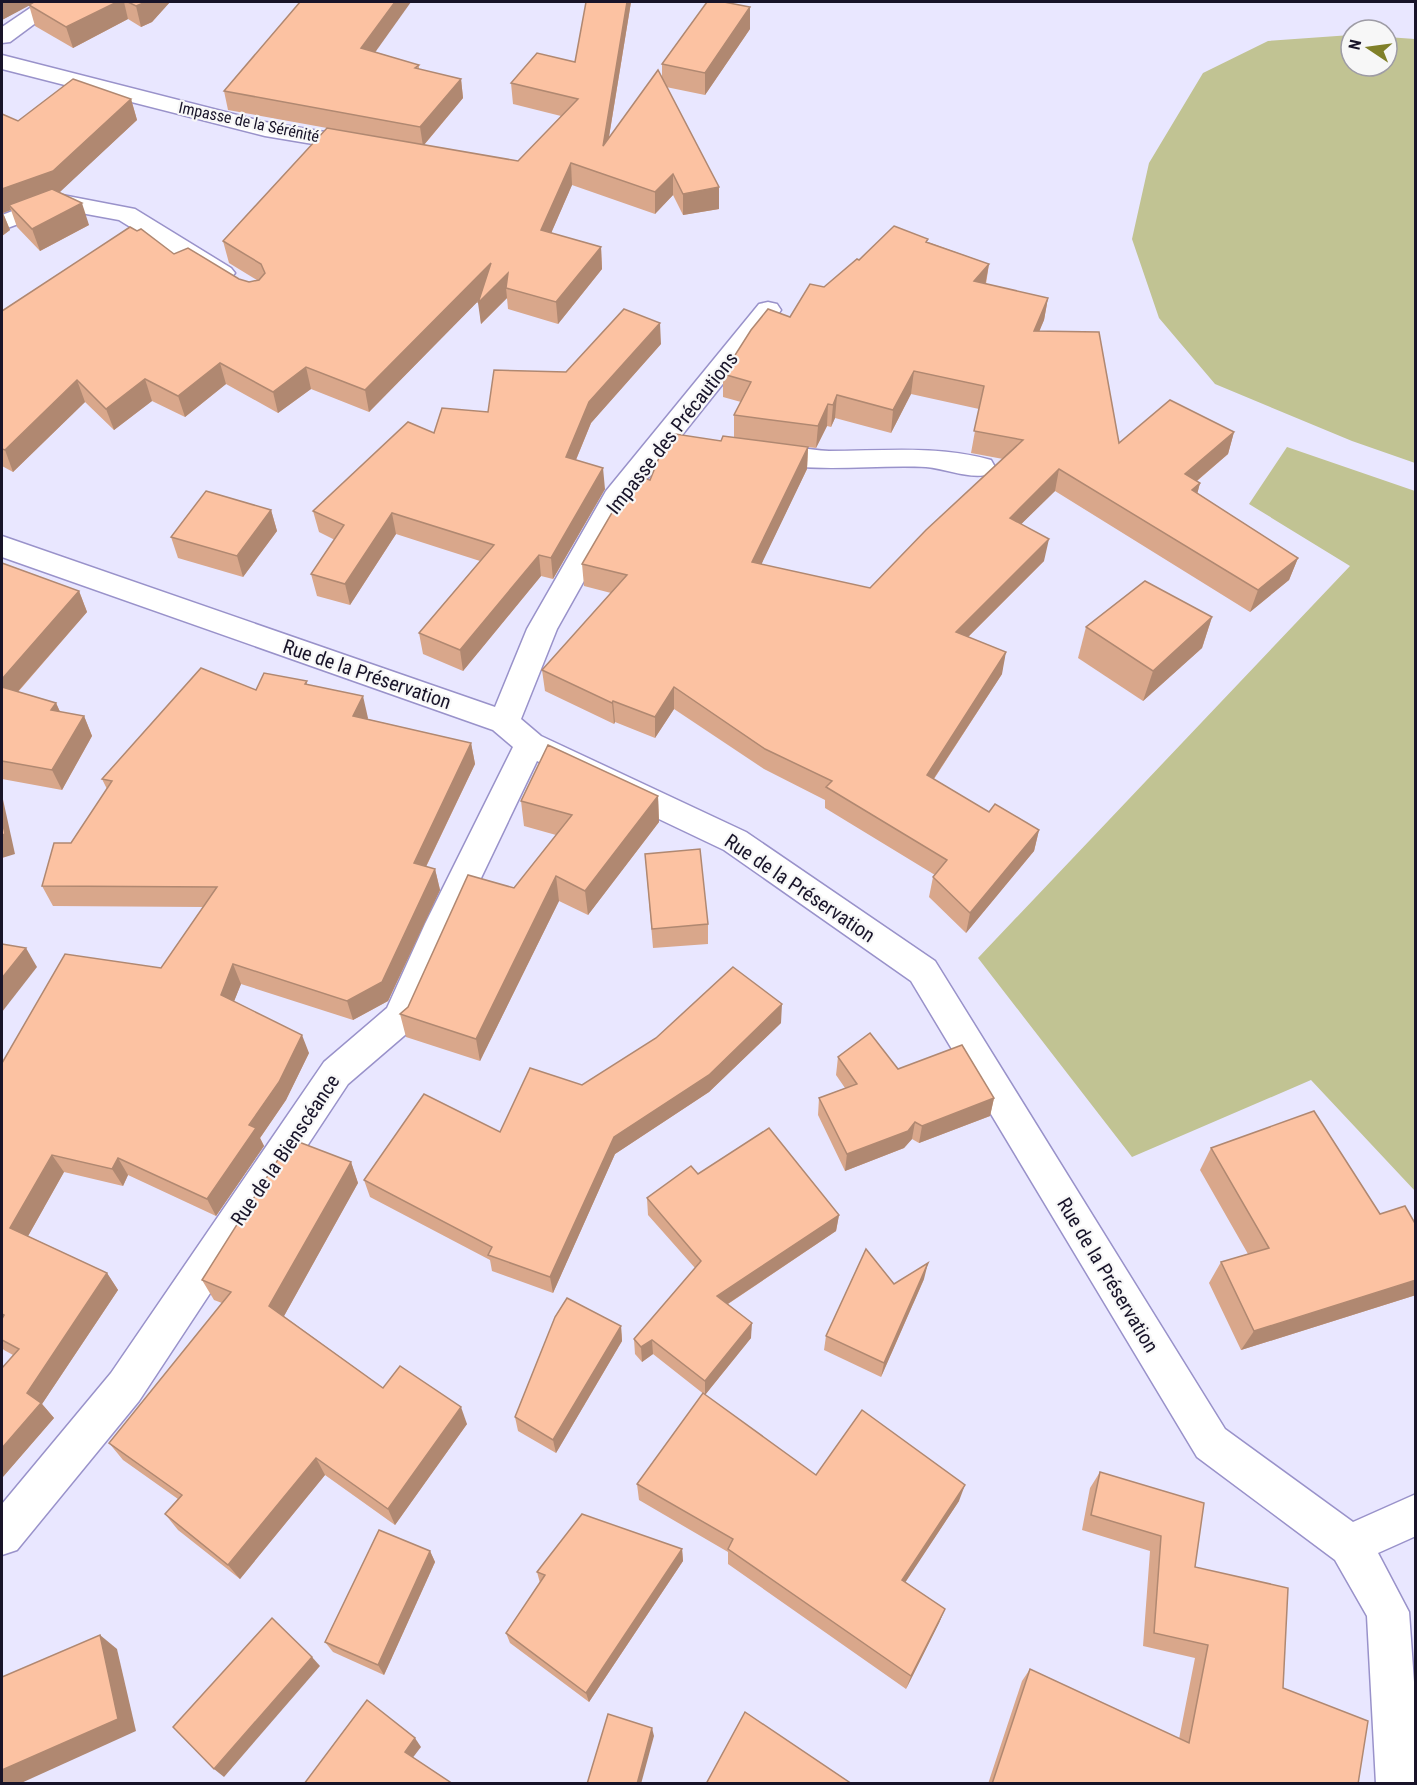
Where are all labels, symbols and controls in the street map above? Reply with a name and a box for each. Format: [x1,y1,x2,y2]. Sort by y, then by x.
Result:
north arrow [1339,18,1399,78]
text: N [1345,38,1365,52]
street label: Impasse de la Sérénité [177,98,321,146]
street label: Impasse des Précautions [601,347,743,519]
street label: Rue de la Préservation [280,634,454,714]
street label: Rue de la Préservation [720,829,880,947]
street label: Rue de la Bienscéance [226,1070,344,1230]
street label: Rue de la Préservation [1052,1193,1164,1357]

